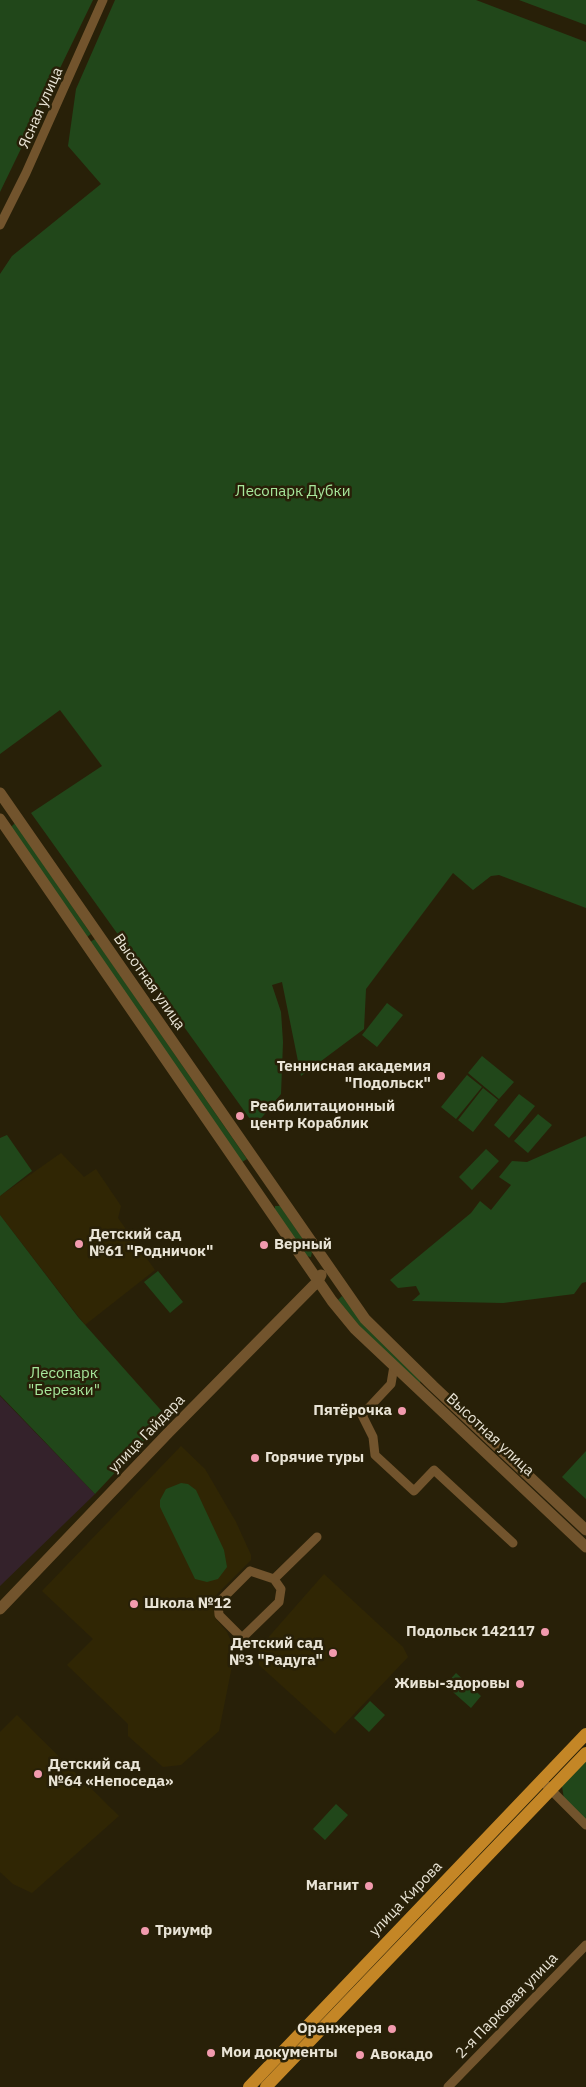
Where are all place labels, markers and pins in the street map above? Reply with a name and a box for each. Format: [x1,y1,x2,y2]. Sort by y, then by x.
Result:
place label: Теннисная академия "Подольск" [277,1058,431,1093]
marker: Теннисная академия "Подольск" [435,1070,447,1082]
place label: Реабилитационный центр Кораблик [250,1098,395,1133]
marker: Реабилитационный центр Кораблик [234,1110,246,1122]
place label: Детский сад №61 "Родничок" [89,1226,213,1261]
place label: Верный [274,1236,332,1254]
marker: Детский сад №61 "Родничок" [73,1238,85,1250]
marker: Верный [258,1239,270,1251]
place label: Пятёрочка [313,1402,392,1420]
marker: Пятёрочка [396,1405,408,1417]
place label: Горячие туры [265,1449,364,1467]
marker: Горячие туры [249,1452,261,1464]
place label: Школа №12 [144,1595,232,1613]
marker: Школа №12 [128,1598,140,1610]
place label: Подольск 142117 [406,1623,535,1641]
marker: Подольск 142117 [539,1626,551,1638]
place label: Детский сад №3 "Радуга" [229,1635,323,1670]
marker: Детский сад №3 "Радуга" [327,1647,339,1659]
place label: Живы-здоровы [394,1675,510,1693]
marker: Живы-здоровы [514,1678,526,1690]
place label: Детский сад №64 «Непоседа» [48,1756,173,1791]
marker: Детский сад №64 «Непоседа» [32,1768,44,1780]
place label: Магнит [306,1877,359,1895]
marker: Магнит [363,1880,375,1892]
place label: Триумф [155,1922,212,1940]
marker: Триумф [139,1925,151,1937]
place label: Оранжерея [297,2020,382,2038]
marker: Оранжерея [386,2023,398,2035]
place label: Мои документы [221,2044,338,2062]
place label: Авокадо [370,2046,433,2064]
marker: Мои документы [205,2047,217,2059]
marker: Авокадо [354,2049,366,2061]

